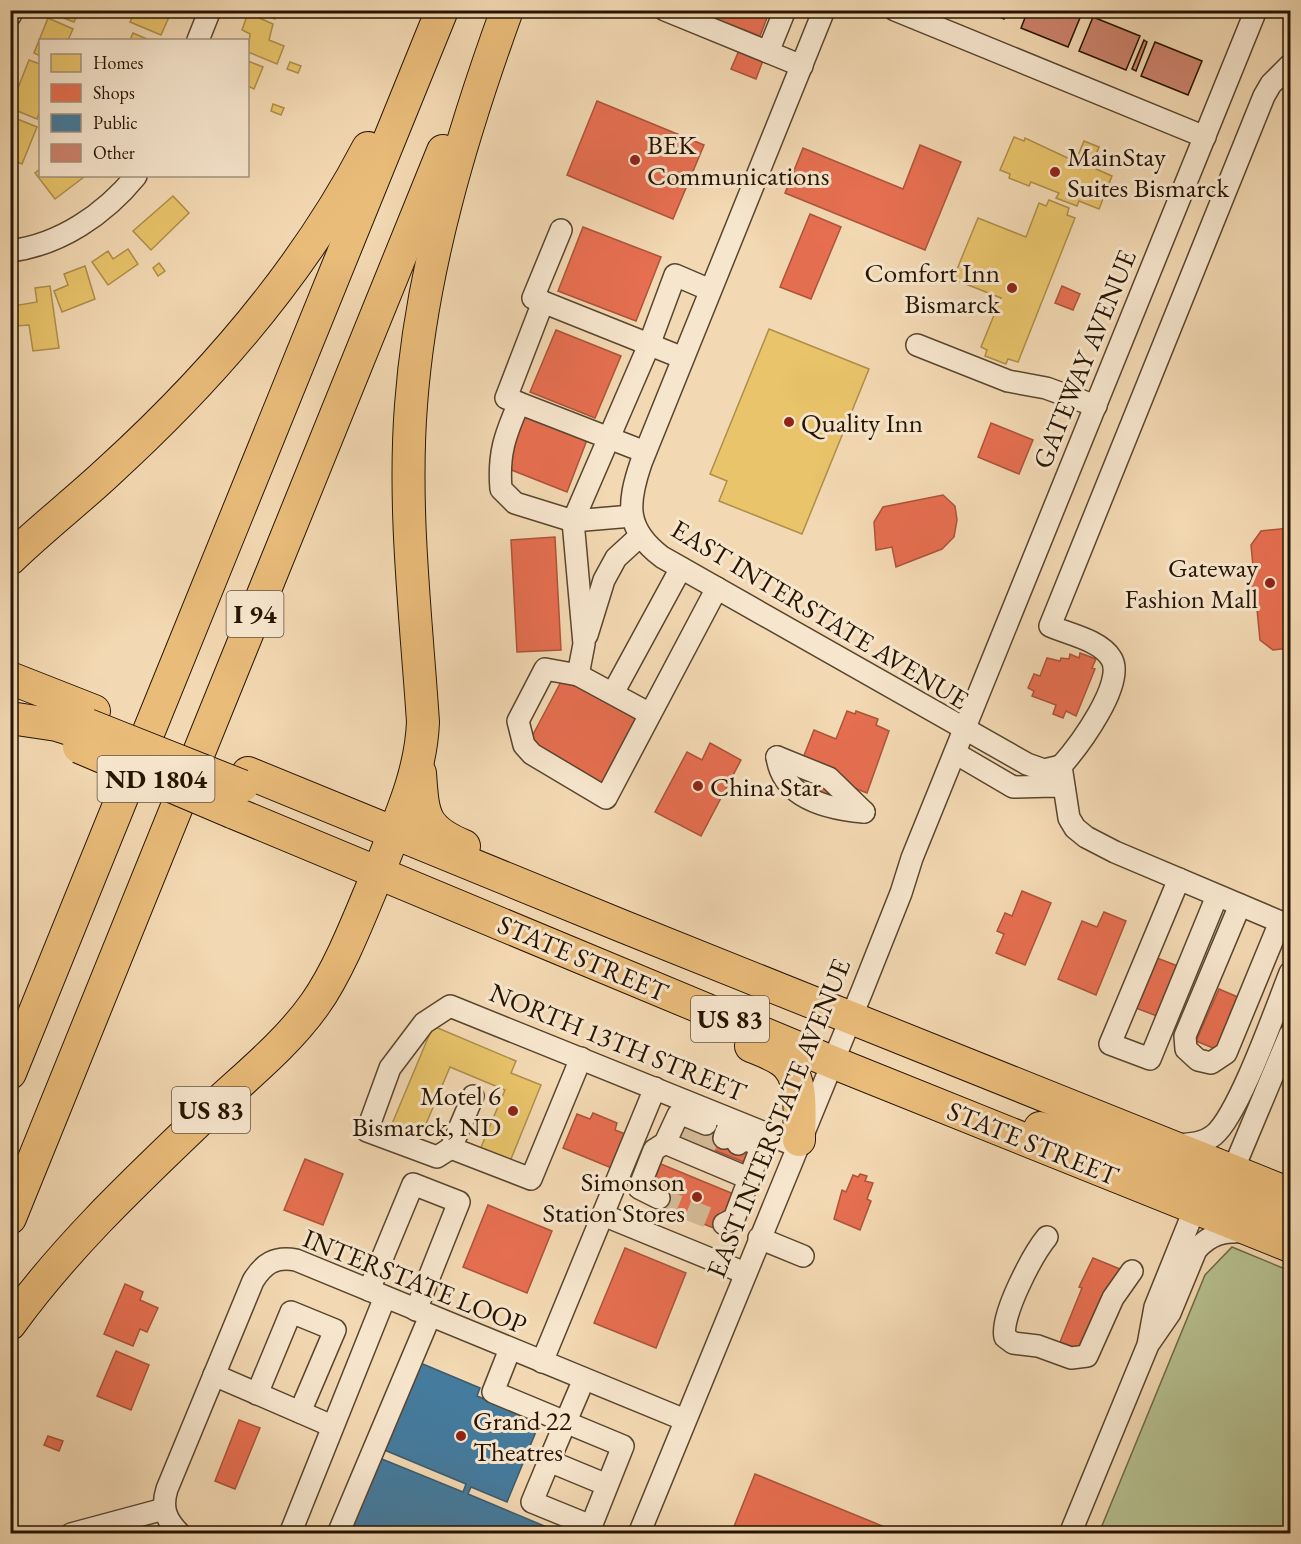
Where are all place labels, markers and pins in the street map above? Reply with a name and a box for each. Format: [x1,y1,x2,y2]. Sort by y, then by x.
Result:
place label: BEK Communications [647,127,829,193]
place label: MainStay Suites Bismarck [1067,139,1229,205]
marker: BEK Communications [628,153,642,167]
marker: MainStay Suites Bismarck [1048,165,1062,179]
place label: Comfort Inn Bismarck [865,255,1000,321]
marker: Comfort Inn Bismarck [1005,281,1019,295]
place label: Quality Inn [801,405,923,440]
marker: Quality Inn [782,415,796,429]
place label: Gateway Fashion Mall [1124,550,1258,616]
marker: Gateway Fashion Mall [1263,576,1277,590]
place label: China Star [710,769,821,804]
marker: China Star [691,779,705,793]
place label: Motel 6 Bismarck, ND [352,1078,501,1144]
marker: Motel 6 Bismarck, ND [506,1104,520,1118]
place label: Simonson Station Stores [542,1164,685,1230]
marker: Simonson Station Stores [690,1190,704,1204]
place label: Grand 22 Theatres [473,1403,572,1469]
marker: Grand 22 Theatres [454,1429,468,1443]

